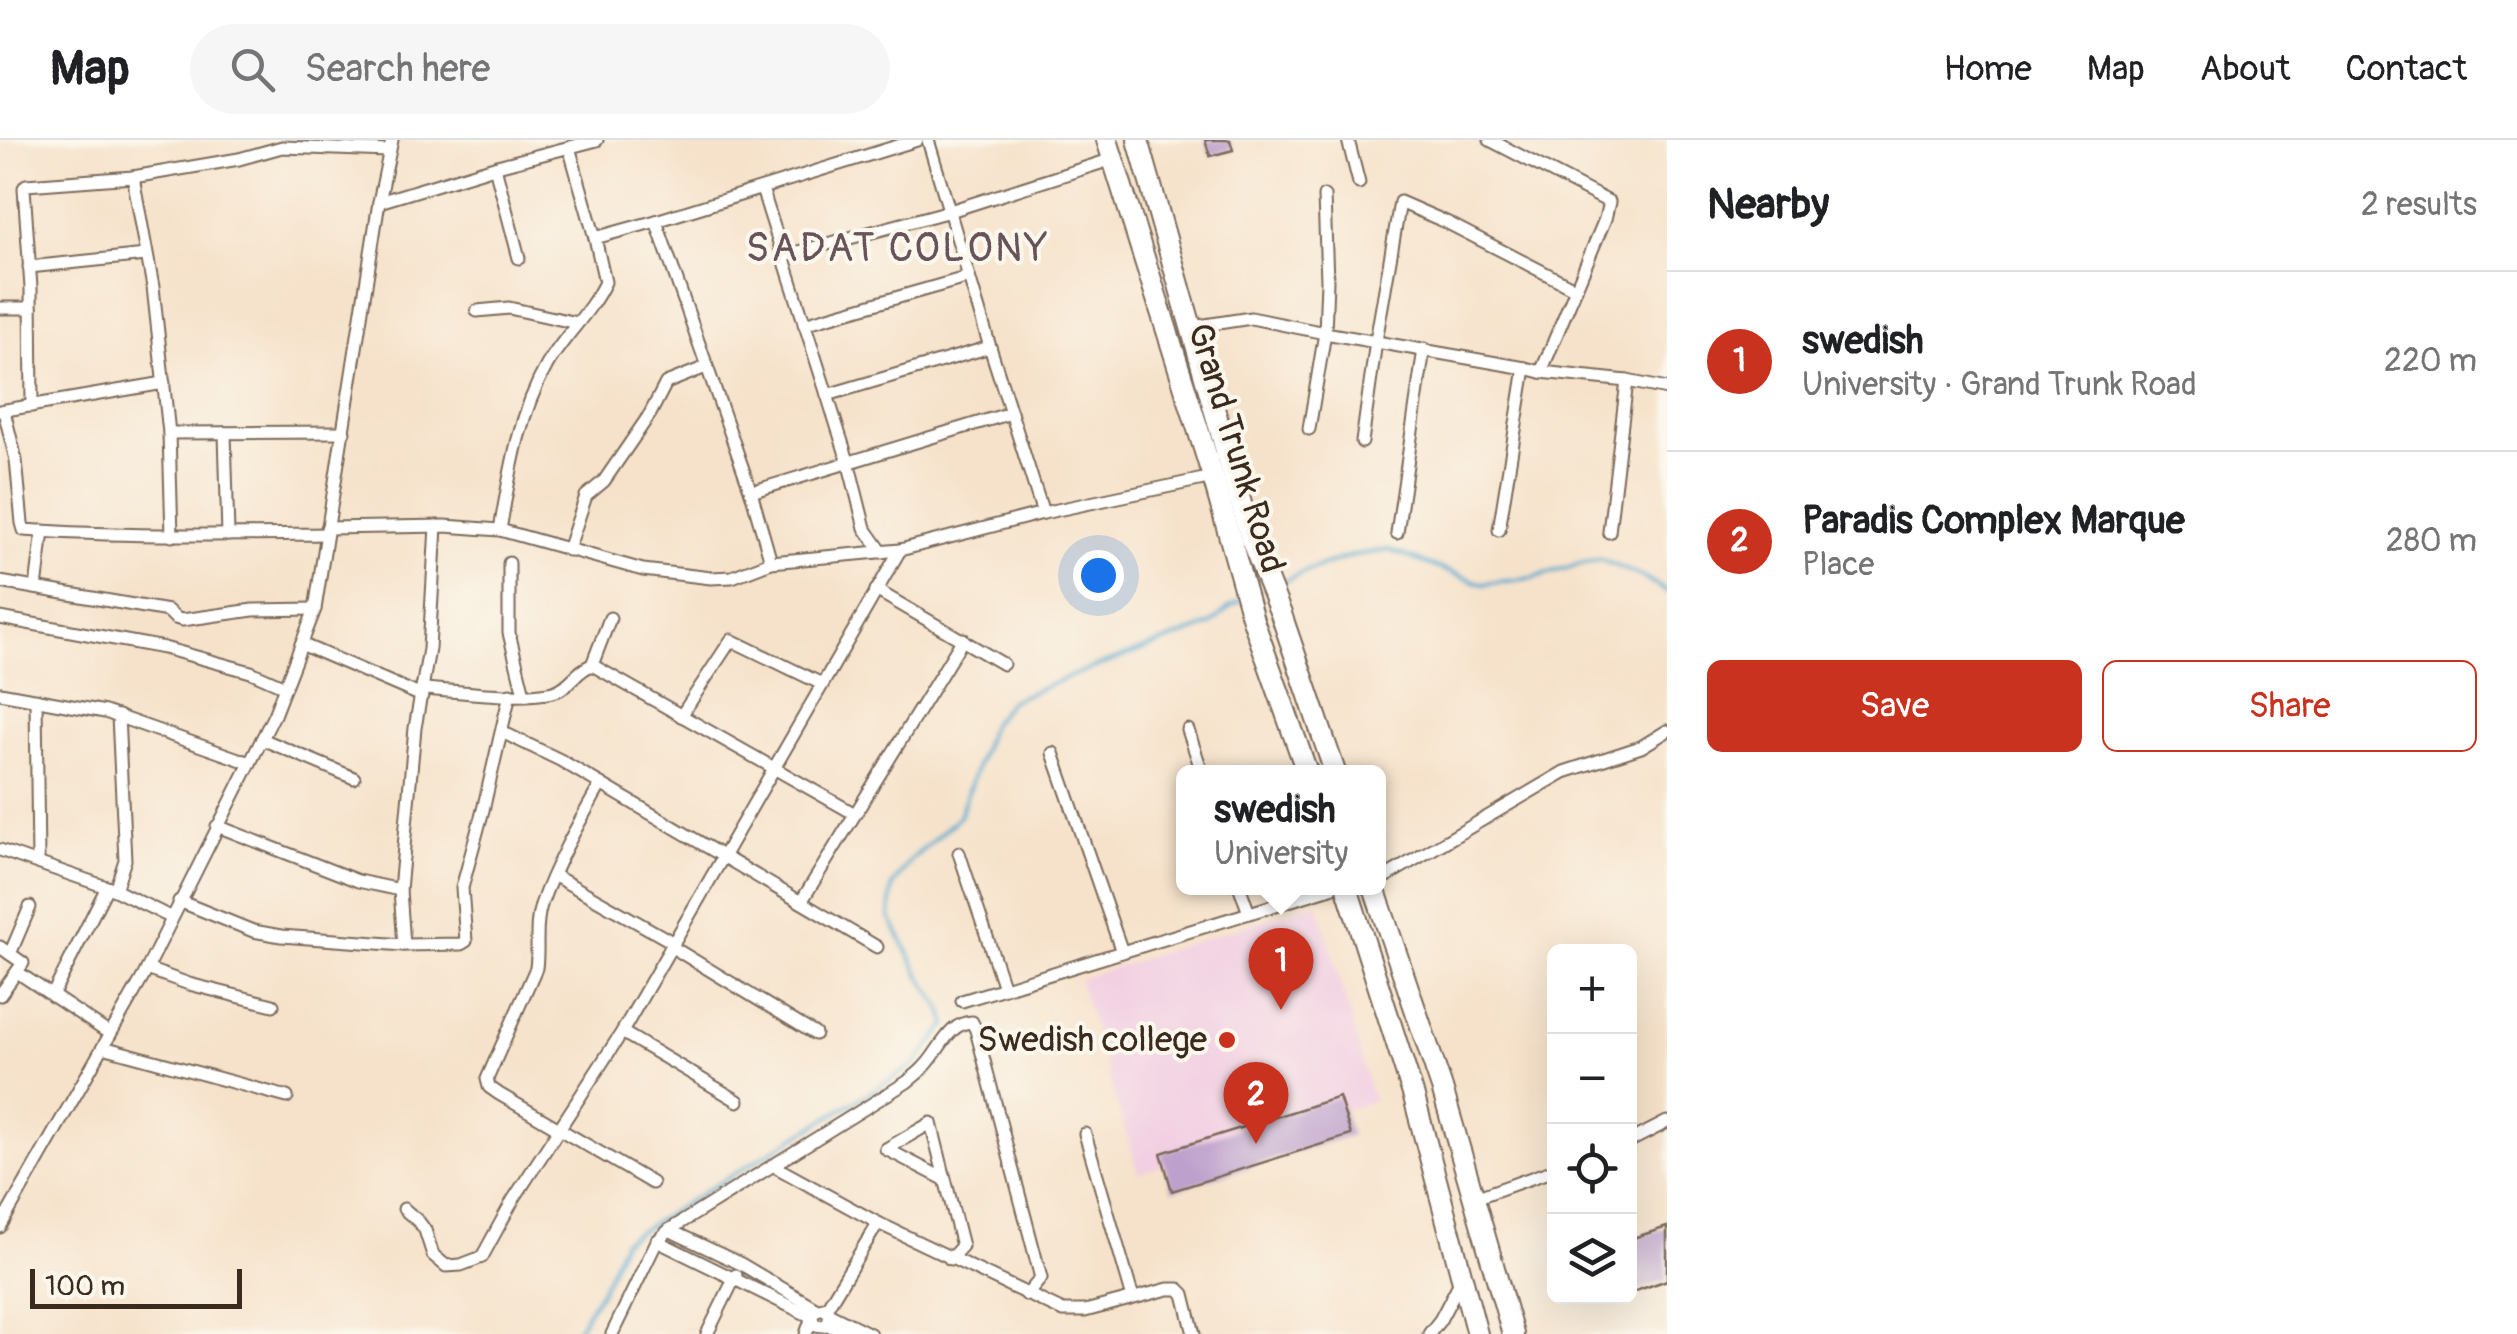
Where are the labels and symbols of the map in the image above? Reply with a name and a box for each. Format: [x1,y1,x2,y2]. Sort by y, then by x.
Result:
district label: SADAT COLONY [746,224,1050,273]
street label: Grand Trunk Road [1177,318,1295,578]
your location [1073,550,1124,601]
pin: 1 [1248,928,1314,1010]
place label: Swedish college [977,1018,1207,1062]
marker: Swedish college [1216,1029,1238,1051]
pin: 2 [1224,1062,1288,1144]
scale bar [30,1264,242,1308]

